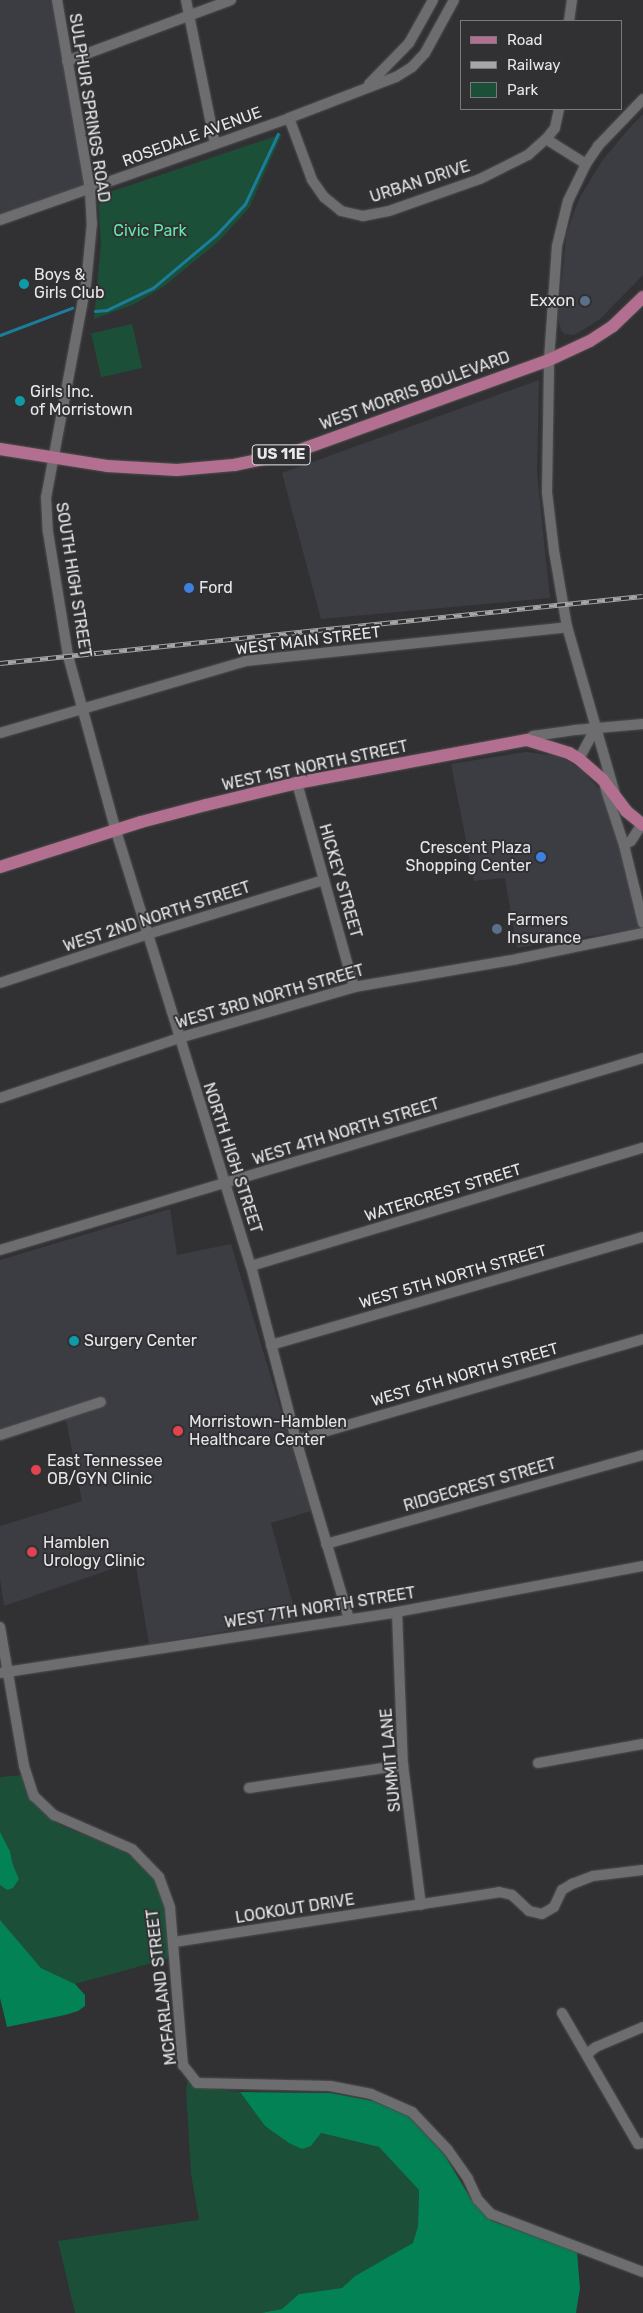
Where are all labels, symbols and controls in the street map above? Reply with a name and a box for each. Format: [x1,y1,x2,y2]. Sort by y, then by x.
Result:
street label: SULPHUR SPRINGS ROAD [65,12,113,204]
legend [460,20,623,110]
text: Road [507,31,543,49]
text: Railway [507,56,561,74]
text: Park [507,81,538,99]
street label: ROSEDALE AVENUE [120,103,264,171]
street label: URBAN DRIVE [368,157,472,207]
park label: Civic Park [113,221,187,241]
place label: Boys & Girls Club [34,265,105,303]
marker: Boys & Girls Club [18,278,30,290]
place label: Exxon [529,291,575,311]
marker: Exxon [579,295,591,307]
street label: WEST MORRIS BOULEVARD [317,348,513,434]
place label: Girls Inc. of Morristown [30,382,133,420]
marker: Girls Inc. of Morristown [14,395,26,407]
road number: US 11E [251,442,311,468]
street label: SOUTH HIGH STREET [51,501,95,659]
place label: Ford [199,578,233,598]
marker: Ford [183,582,195,594]
street label: WEST MAIN STREET [234,623,382,659]
street label: WEST 1ST NORTH STREET [220,737,410,795]
street label: HICKEY STREET [314,822,366,940]
place label: Crescent Plaza Shopping Center [406,838,531,876]
marker: Crescent Plaza Shopping Center [535,851,547,863]
street label: WEST 2ND NORTH STREET [61,878,253,956]
place label: Farmers Insurance [507,910,581,948]
marker: Farmers Insurance [491,923,503,935]
street label: WEST 3RD NORTH STREET [173,961,367,1033]
street label: NORTH HIGH STREET [199,1080,265,1236]
street label: WEST 4TH NORTH STREET [250,1094,442,1170]
street label: WATERCREST STREET [362,1160,524,1226]
street label: WEST 5TH NORTH STREET [357,1241,549,1313]
place label: Surgery Center [84,1331,197,1351]
marker: Surgery Center [68,1335,80,1347]
street label: WEST 6TH NORTH STREET [369,1339,561,1411]
place label: Morristown-Hamblen Healthcare Center [189,1412,347,1450]
marker: Morristown-Hamblen Healthcare Center [171,1424,185,1438]
place label: East Tennessee OB/GYN Clinic [47,1451,163,1489]
street label: RIDGECREST STREET [401,1454,559,1516]
marker: East Tennessee OB/GYN Clinic [29,1463,43,1477]
place label: Hamblen Urology Clinic [43,1533,146,1571]
marker: Hamblen Urology Clinic [25,1545,39,1559]
street label: WEST 7TH NORTH STREET [223,1583,417,1633]
street label: SUMMIT LANE [377,1707,405,1813]
street label: LOOKOUT DRIVE [234,1890,356,1928]
street label: MCFARLAND STREET [143,1908,181,2066]

